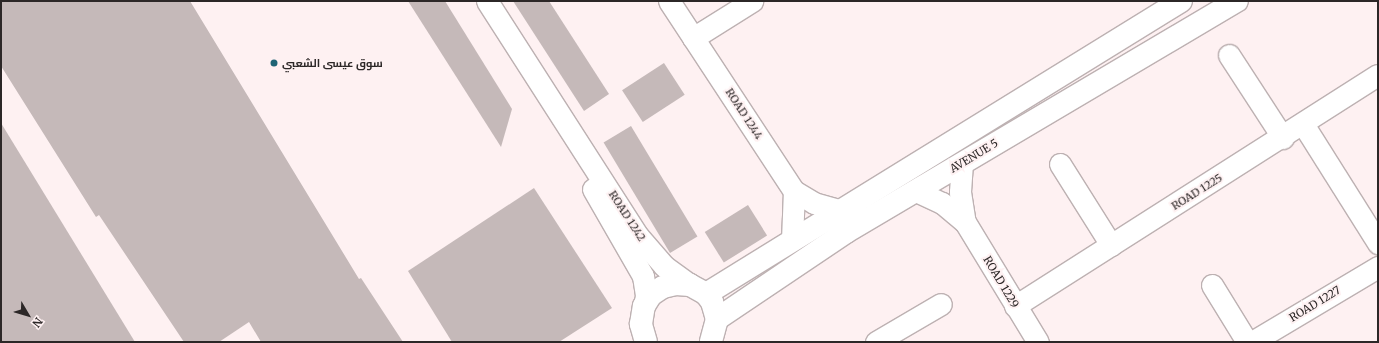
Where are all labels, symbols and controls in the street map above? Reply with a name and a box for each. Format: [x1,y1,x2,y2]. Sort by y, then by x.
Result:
place label: سوق عيسى الشعبي [282,56,383,70]
marker: سوق عيسى الشعبي [269,58,279,68]
street label: ROAD 1244 [723,86,765,142]
street label: AVENUE 5 [947,136,1001,176]
street label: ROAD 1225 [1169,171,1225,213]
street label: ROAD 1242 [606,188,648,244]
street label: ROAD 1229 [980,254,1022,310]
street label: ROAD 1227 [1287,284,1343,324]
north arrow [8,295,48,335]
text: N [29,315,46,330]

